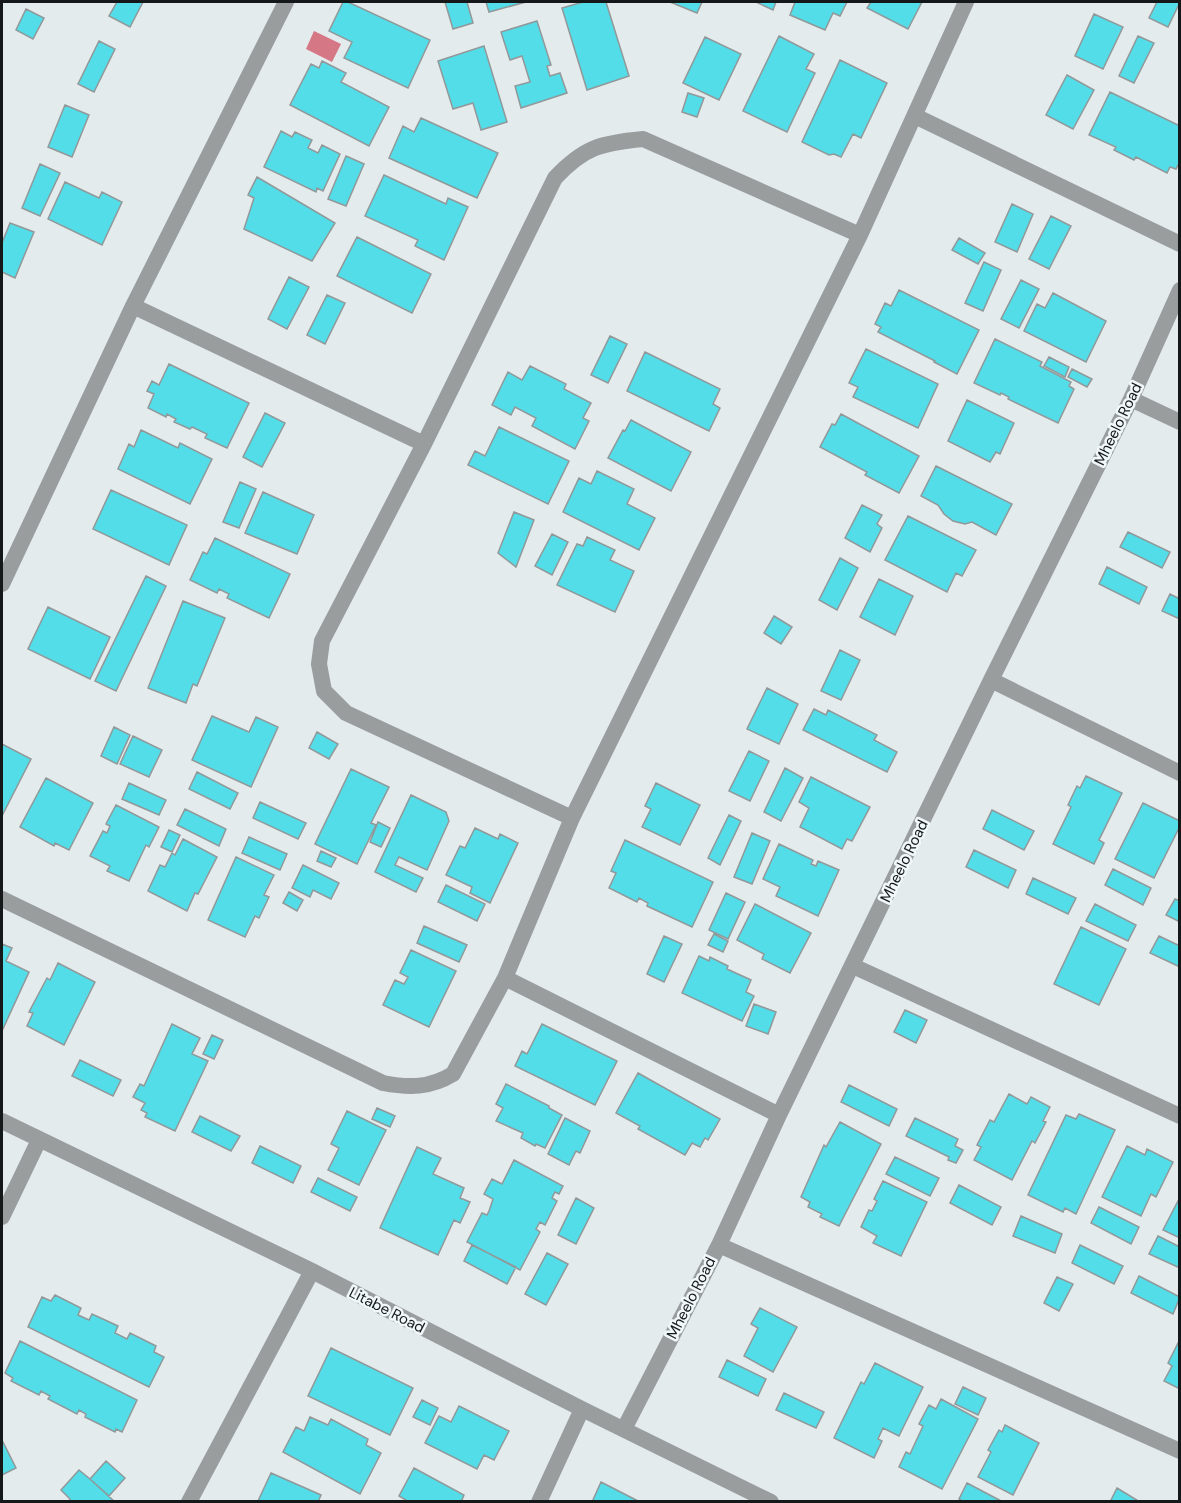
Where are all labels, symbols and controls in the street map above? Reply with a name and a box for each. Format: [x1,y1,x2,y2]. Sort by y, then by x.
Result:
street label: Mheelo Road [1089,379,1147,469]
street label: Mheelo Road [875,816,933,906]
street label: Mheelo Road [662,1254,720,1342]
street label: Litabe Road [346,1282,428,1338]

